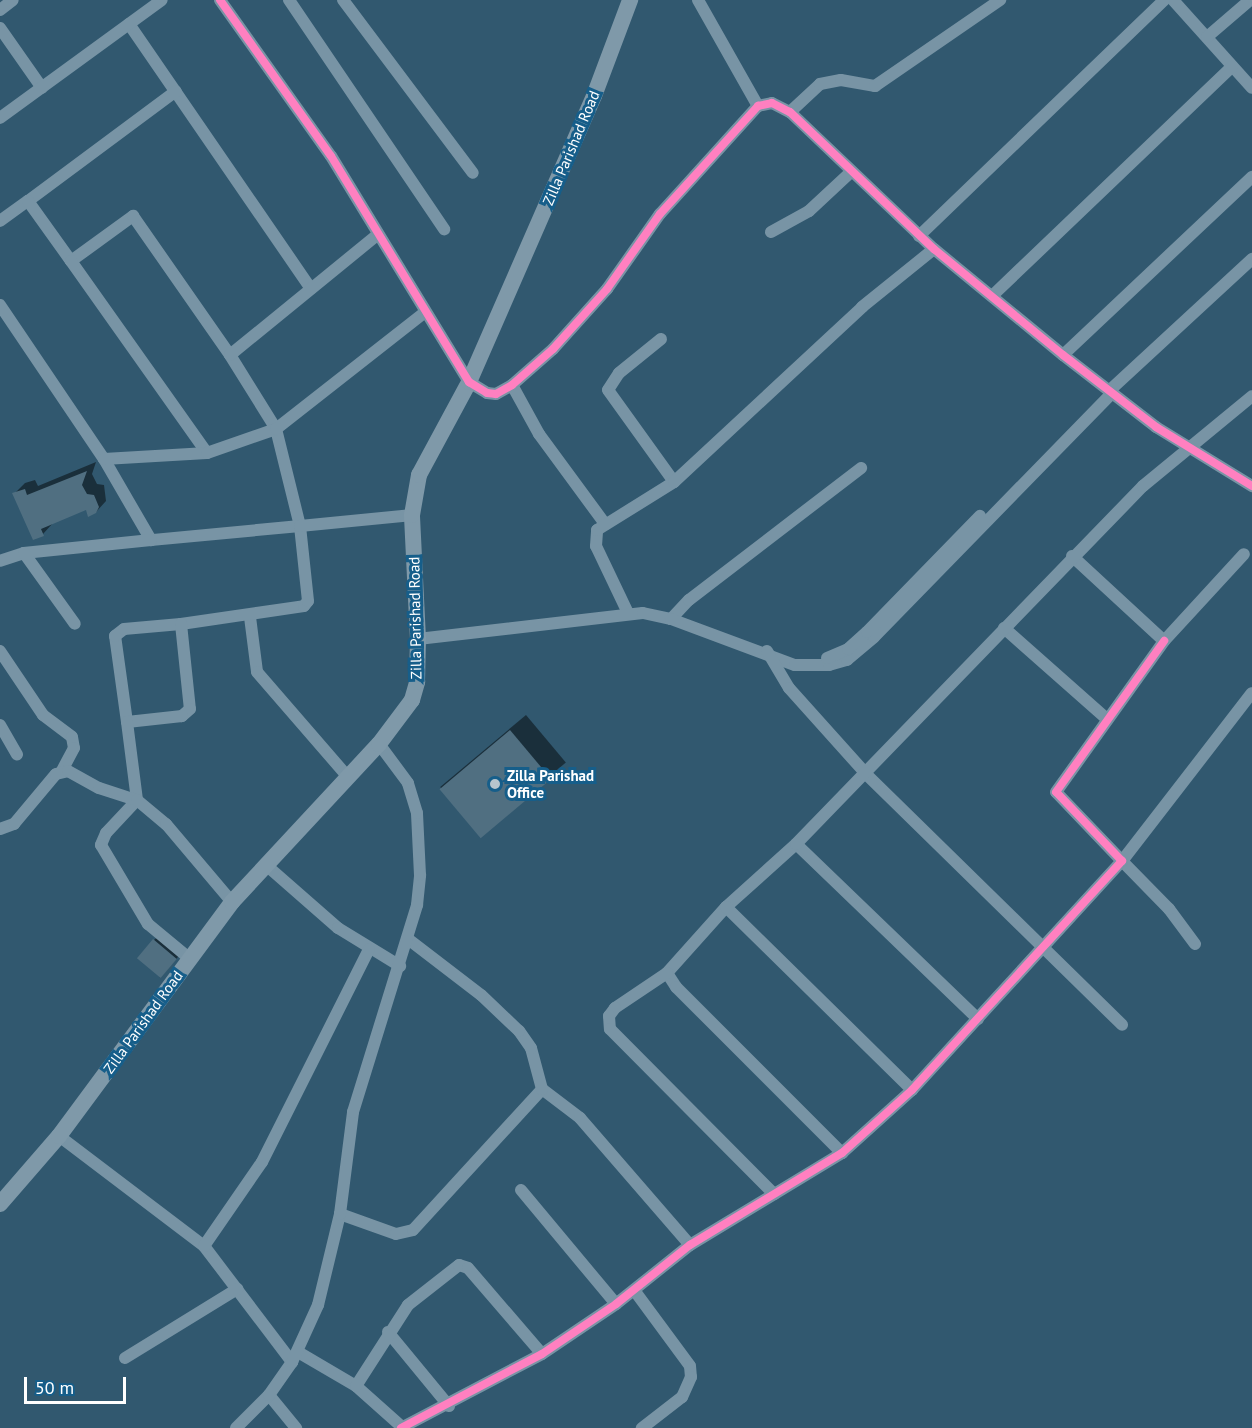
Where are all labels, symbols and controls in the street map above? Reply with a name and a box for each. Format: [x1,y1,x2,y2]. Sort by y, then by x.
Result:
street label: Zilla Parishad Road [539,88,603,208]
street label: Zilla Parishad Road [405,557,425,679]
place label: Zilla Parishad Office [507,766,594,801]
marker: Zilla Parishad Office [488,777,502,791]
street label: Zilla Parishad Road [100,967,186,1077]
scale bar [27,1365,129,1403]
text: 50 m [35,1376,74,1399]

